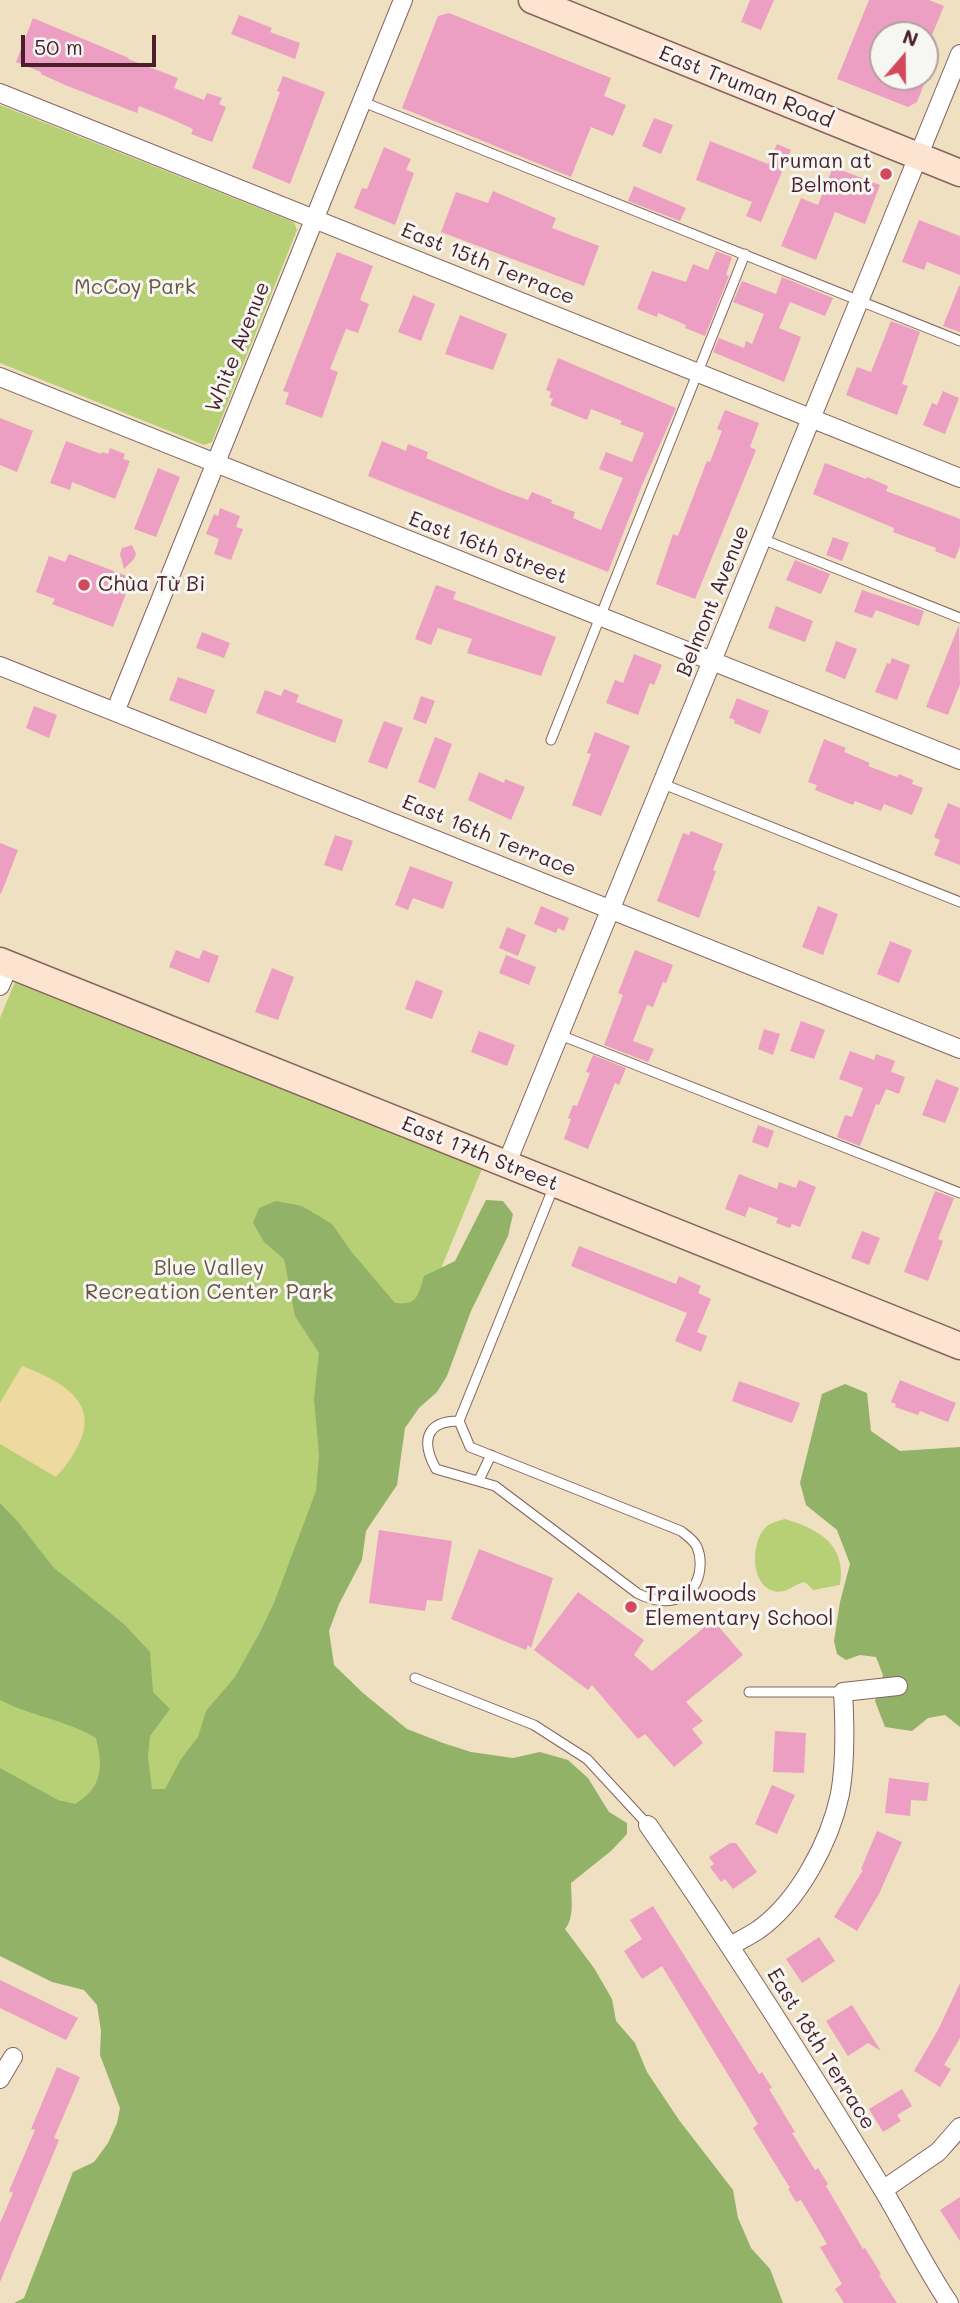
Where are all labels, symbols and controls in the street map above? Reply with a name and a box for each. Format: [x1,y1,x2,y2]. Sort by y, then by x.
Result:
scale bar [24,21,159,65]
north arrow [869,21,939,91]
text: N [900,23,922,52]
text: 50 m [34,33,83,60]
street label: East Truman Road [655,41,837,133]
place label: Truman at Belmont [768,149,872,199]
marker: Truman at Belmont [878,166,894,182]
street label: East 15th Terrace [398,218,578,310]
park label: McCoy Park [74,275,196,301]
street label: White Avenue [200,278,276,416]
street label: East 16th Street [405,506,571,590]
street label: Belmont Avenue [671,522,755,680]
place label: Chùa Từ Bi [98,572,205,598]
marker: Chùa Từ Bi [76,577,92,593]
street label: East 16th Terrace [398,790,580,882]
street label: East 17th Street [398,1111,562,1197]
park label: Blue Valley Recreation Center Park [85,1256,333,1306]
place label: Trailwoods Elementary School [645,1582,833,1632]
marker: Trailwoods Elementary School [623,1599,639,1615]
street label: East 18th Terrace [761,1964,881,2134]

